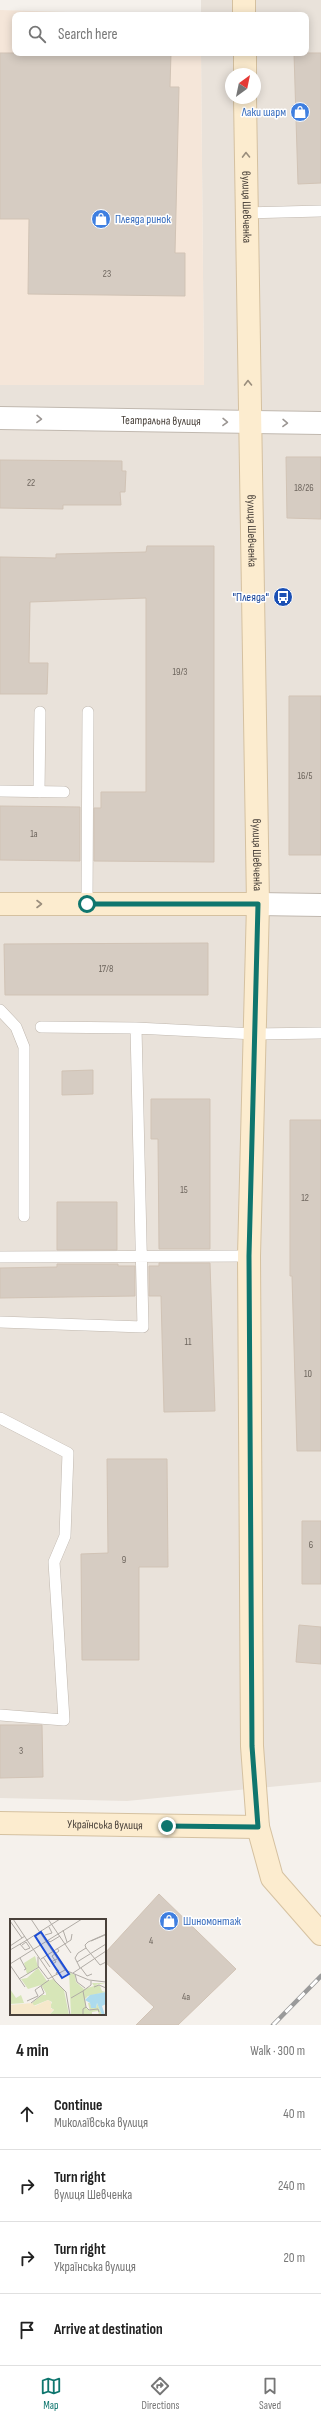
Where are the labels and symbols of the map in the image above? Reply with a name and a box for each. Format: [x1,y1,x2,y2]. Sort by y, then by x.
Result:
north arrow [225,68,261,104]
shop icon: Лаки шарм [289,101,311,123]
place label: Лаки шарм [241,105,286,120]
one-way arrow [242,152,250,158]
street label: вулиця Шевченка [239,171,255,244]
shop icon: Плеяда ринок [90,208,112,230]
place label: Плеяда ринок [115,212,171,227]
house number: 23 [103,268,111,280]
one-way arrow [244,380,252,386]
street label: Театральна вулиця [121,412,201,429]
one-way arrow [36,415,42,423]
one-way arrow [222,418,228,426]
one-way arrow [282,419,288,427]
house number: 22 [27,477,35,489]
house number: 18/26 [294,482,314,494]
street label: вулиця Шевченка [244,495,260,568]
bus stop icon: "Плеяда" [272,586,294,608]
place label: "Плеяда" [233,590,269,605]
house number: 19/3 [172,666,188,678]
house number: 16/5 [298,770,312,782]
street label: вулиця Шевченка [249,819,265,892]
house number: 1а [30,828,38,840]
route start [78,895,96,913]
one-way arrow [36,900,42,908]
house number: 17/8 [99,963,113,975]
house number: 15 [180,1184,188,1196]
house number: 12 [301,1192,309,1204]
house number: 11 [185,1336,192,1348]
house number: 10 [304,1368,312,1380]
house number: 6 [309,1539,313,1551]
house number: 9 [122,1554,126,1566]
house number: 3 [19,1745,23,1757]
street label: Українська вулиця [67,1817,143,1833]
route end [158,1817,176,1835]
shop icon: Шиномонтаж [158,1910,180,1932]
place label: Шиномонтаж [183,1914,241,1929]
inset map [10,1919,106,2015]
house number: 4 [149,1935,153,1947]
house number: 4а [182,1991,190,2003]

